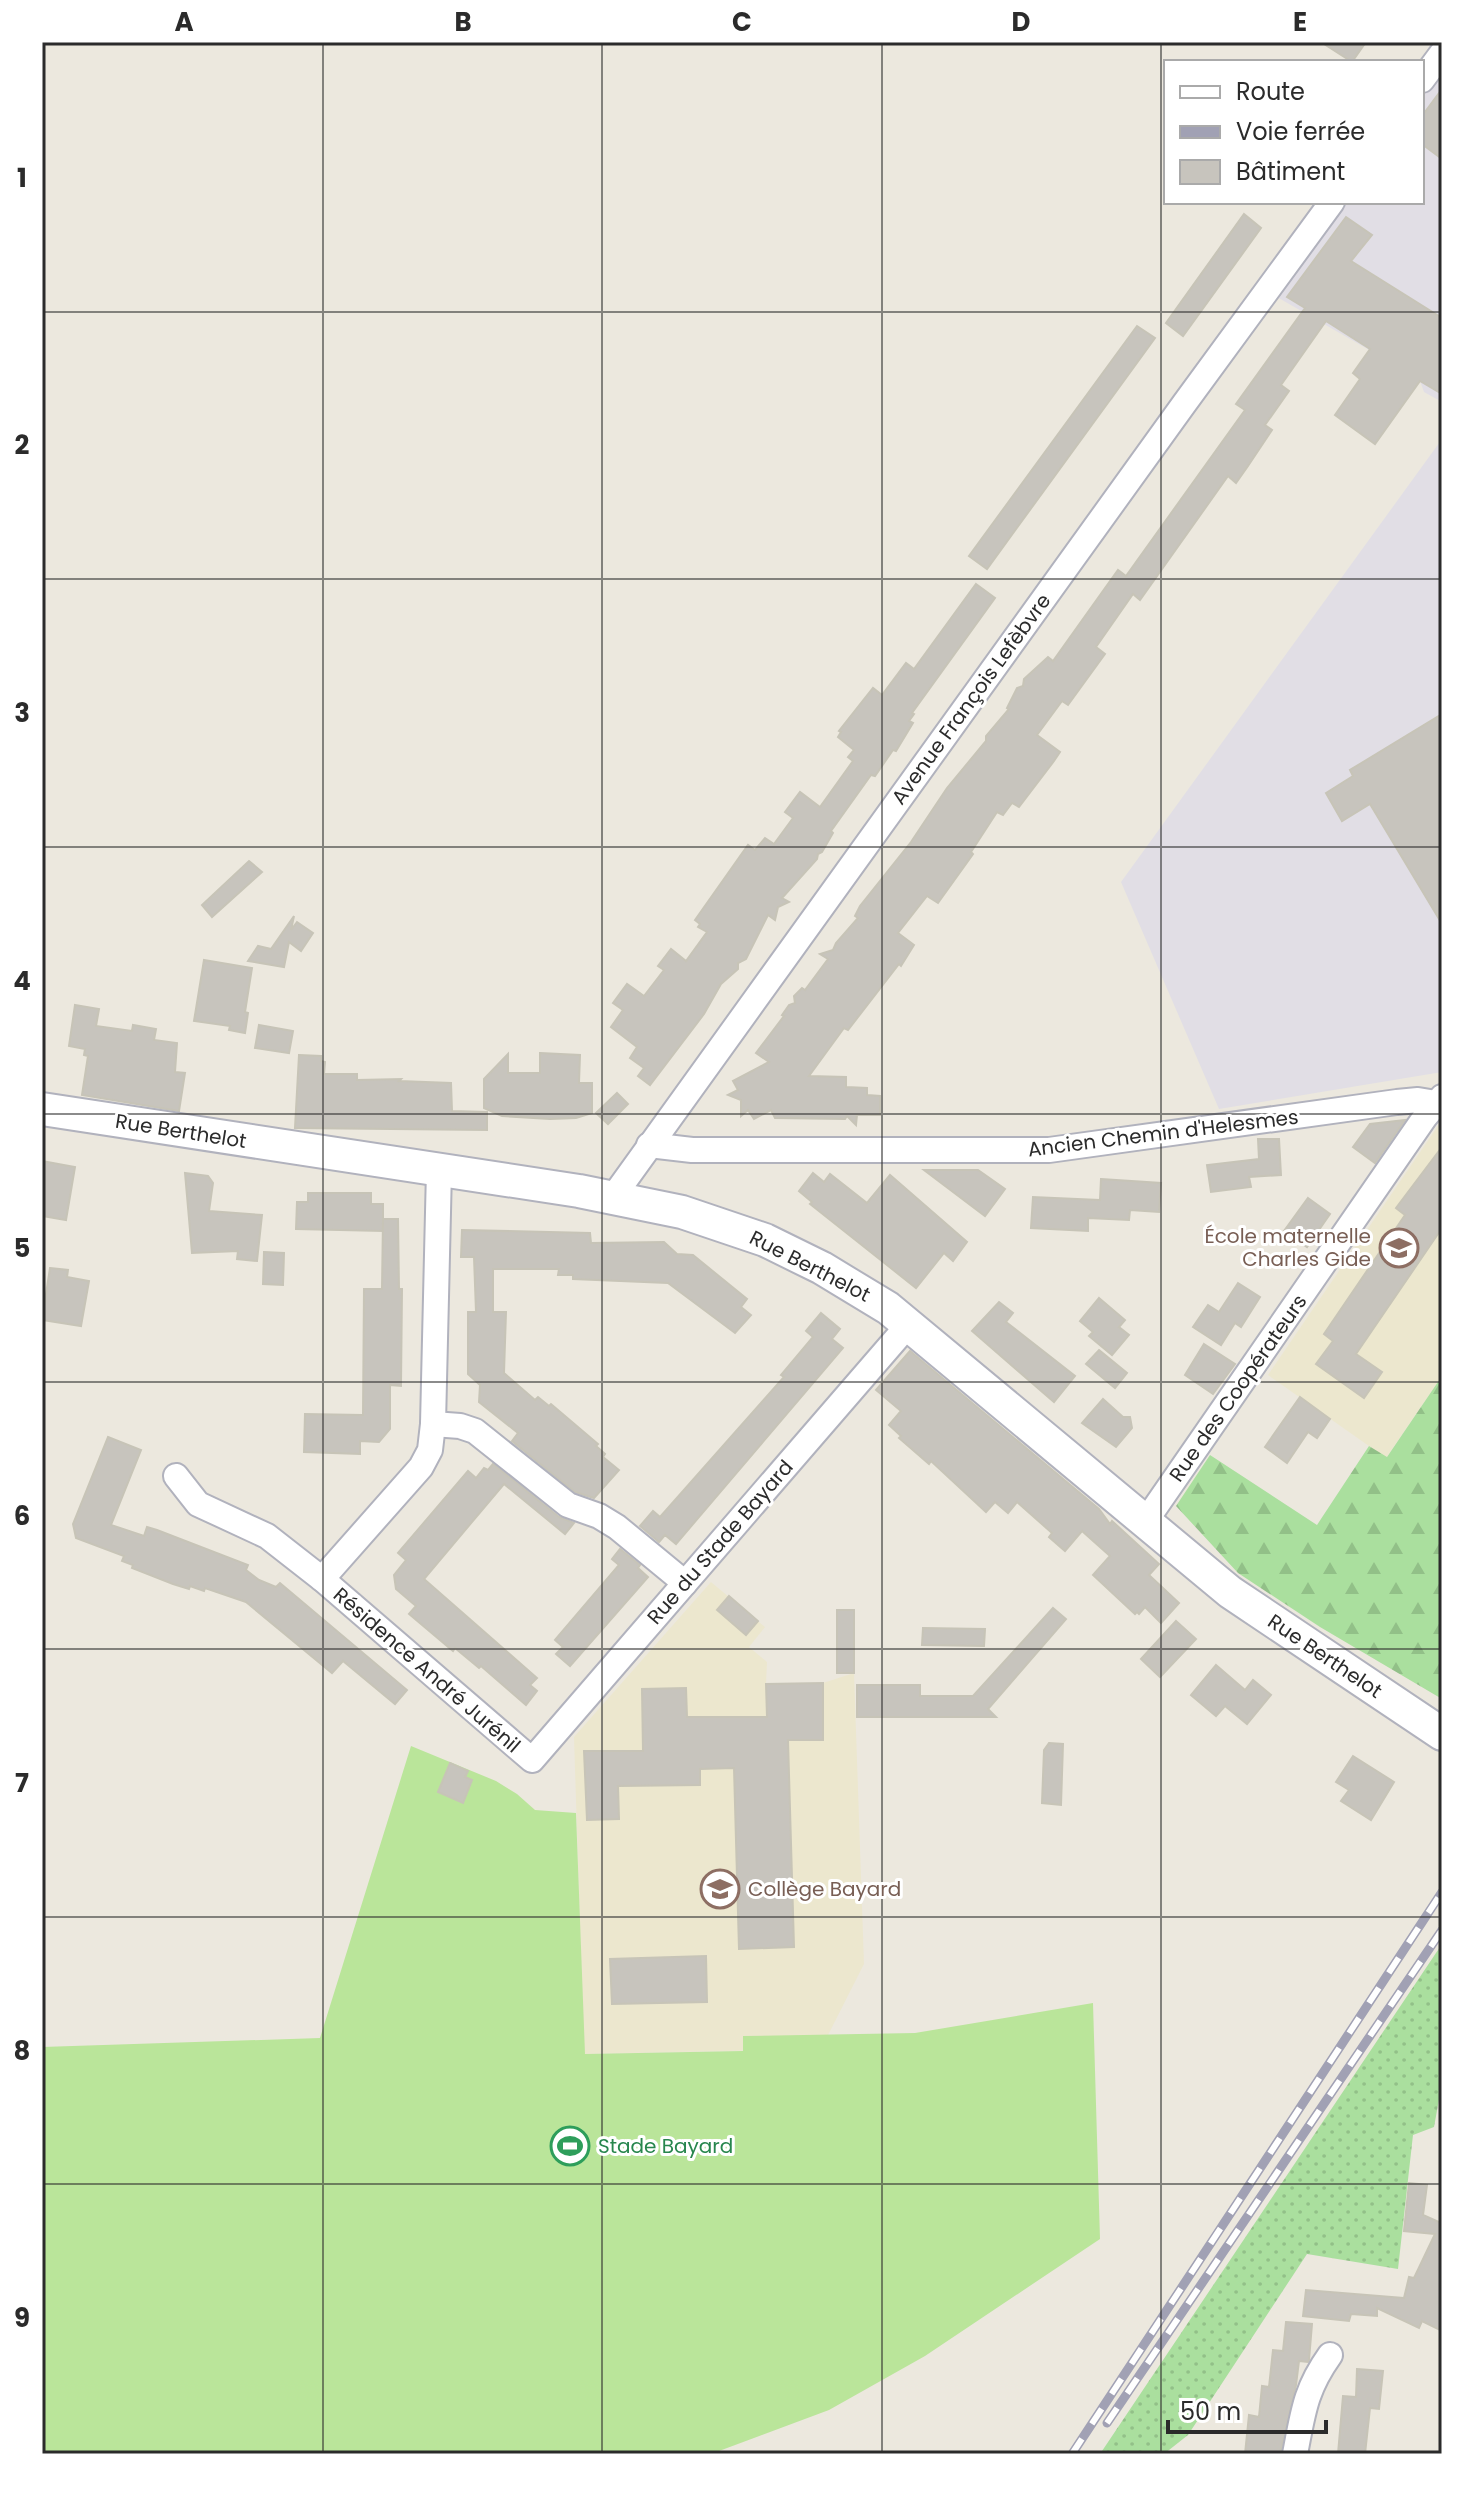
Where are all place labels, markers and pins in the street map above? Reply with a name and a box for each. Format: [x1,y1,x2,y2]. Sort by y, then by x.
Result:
place label: École maternelle Charles Gide [1204,1222,1371,1273]
school or university icon: École maternelle Charles Gide [1378,1227,1420,1269]
school or university icon: Collège Bayard [699,1868,741,1910]
place label: Collège Bayard [748,1875,901,1903]
sports icon: Stade Bayard [549,2125,591,2167]
place label: Stade Bayard [598,2132,733,2160]

